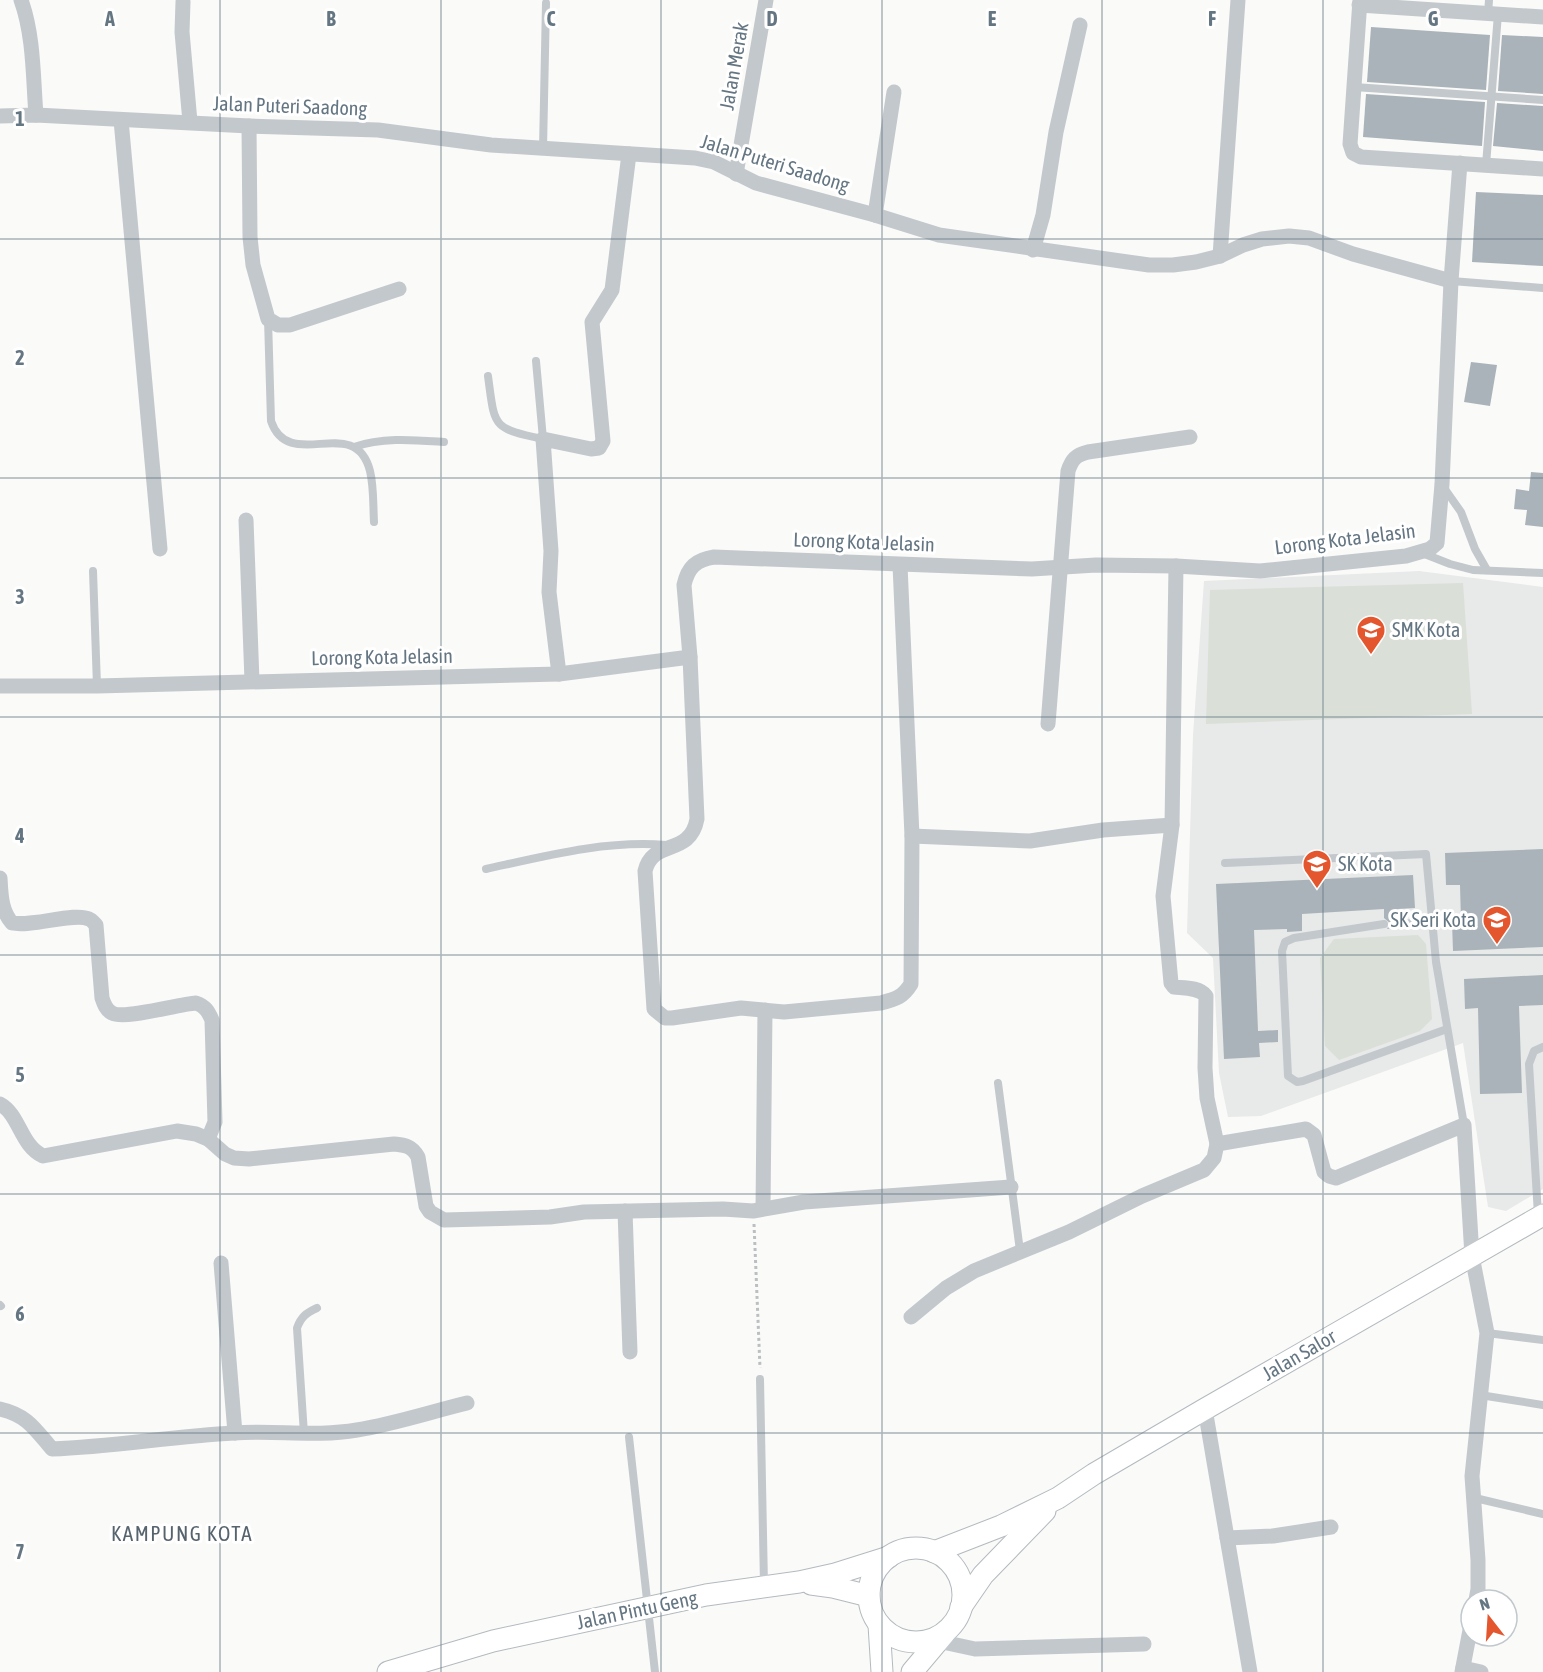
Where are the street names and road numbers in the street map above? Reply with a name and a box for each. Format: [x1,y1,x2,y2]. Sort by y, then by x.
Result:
street label: Jalan Merak [714,20,753,112]
street label: Jalan Puteri Saadong [213,91,368,120]
street label: Jalan Puteri Saadong [698,129,853,196]
street label: Lorong Kota Jelasin [1273,518,1417,559]
street label: Lorong Kota Jelasin [793,528,935,555]
street label: Lorong Kota Jelasin [311,644,453,669]
street label: Jalan Salor [1258,1324,1340,1385]
street label: Jalan Pintu Geng [575,1585,700,1634]

